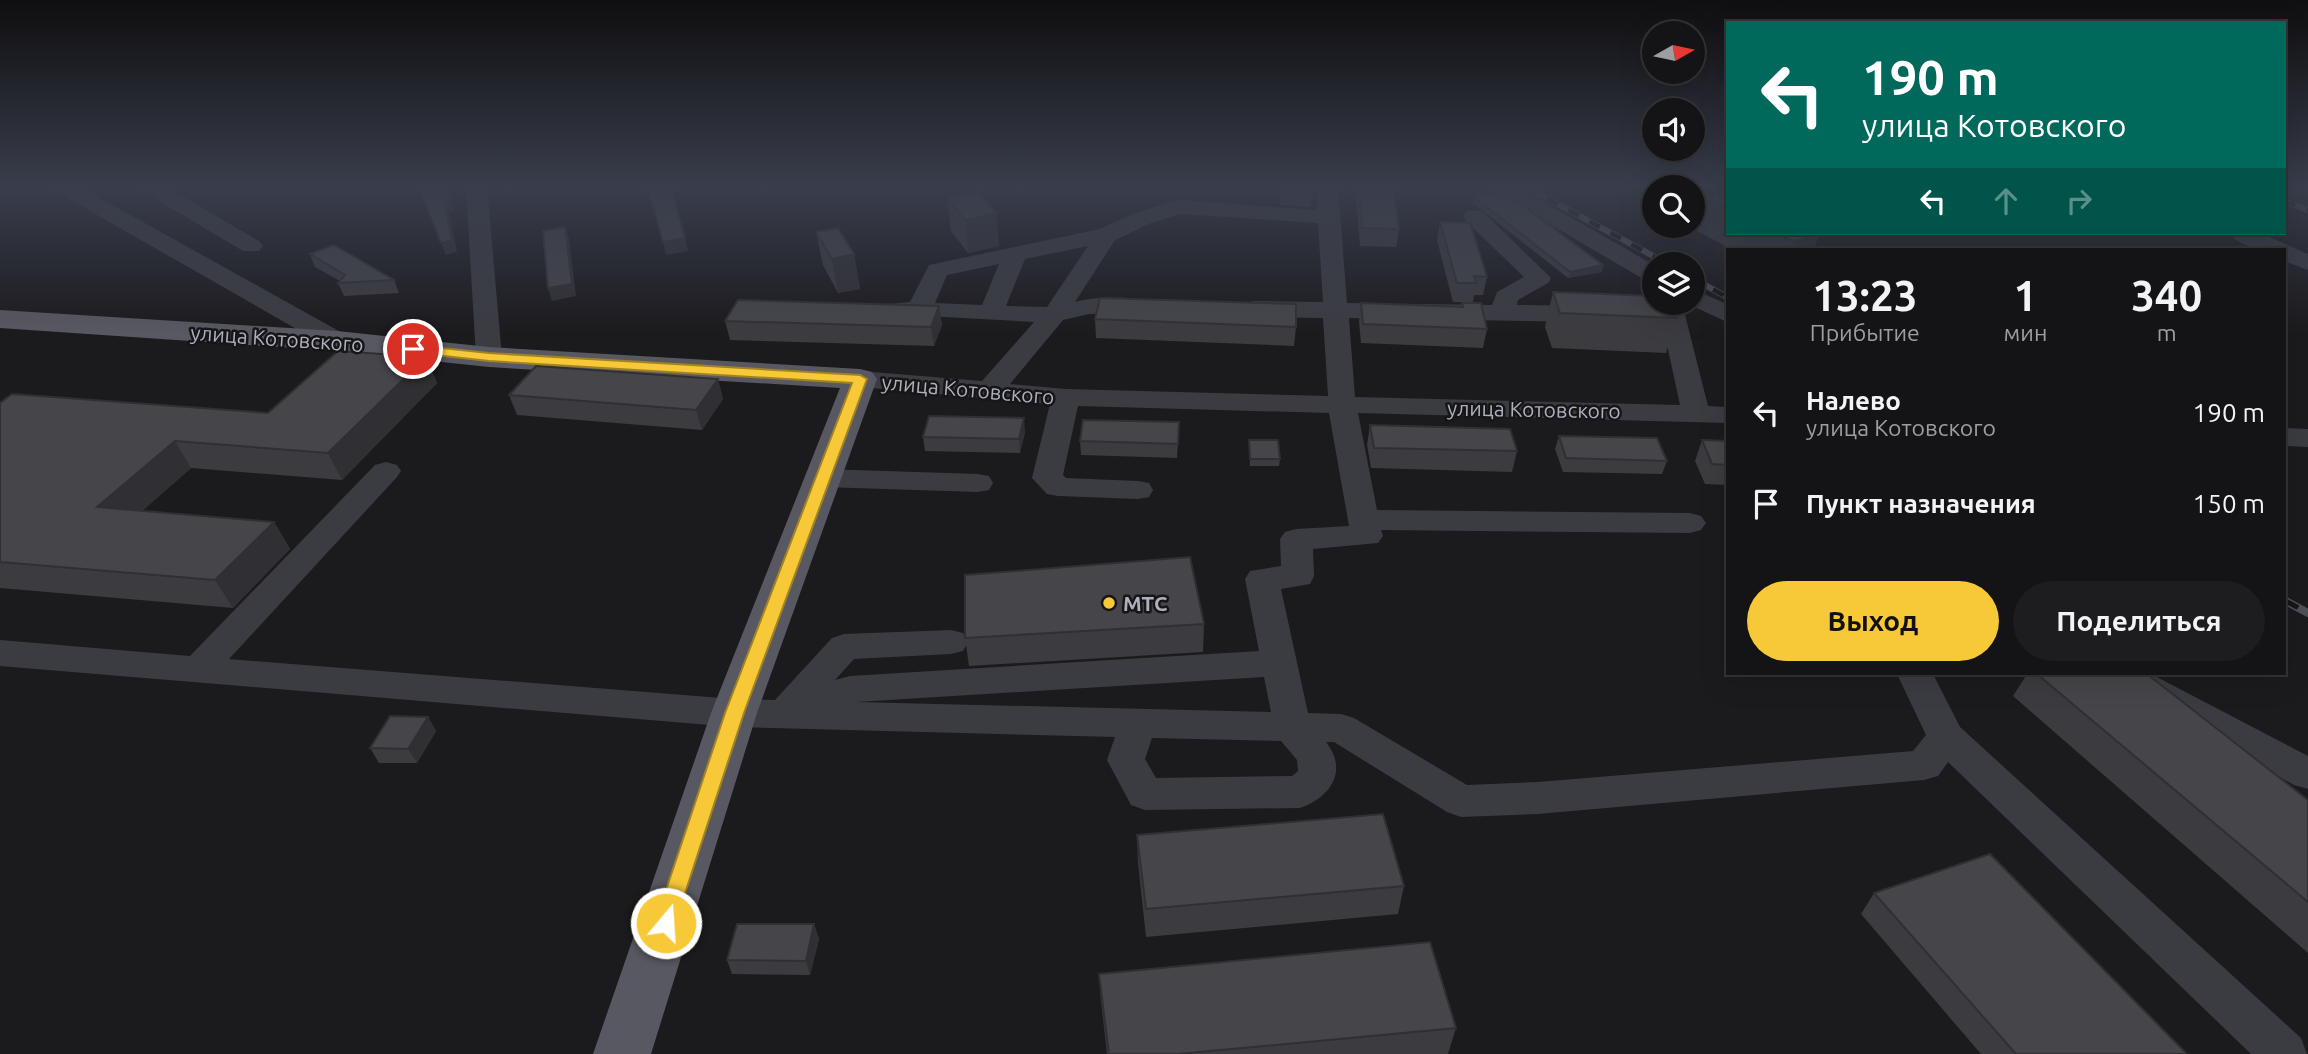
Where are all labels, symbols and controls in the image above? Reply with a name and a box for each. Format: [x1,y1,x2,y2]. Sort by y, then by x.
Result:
north arrow [1642,21,1704,84]
map controls [1642,21,1705,315]
icon: left [1747,49,1838,140]
text: 190 m [1862,49,1999,104]
button: sound [1642,98,1705,161]
text: улица Котовского [1862,107,2126,143]
button: search [1642,175,1705,238]
icon: left [1914,182,1952,220]
icon: ahead [1987,182,2025,220]
icon: right [2060,182,2098,220]
button: layers [1642,252,1705,315]
text: 13:23 [1812,272,1917,319]
text: 1 [2014,272,2037,319]
text: 340 [2131,272,2202,319]
pin [383,319,443,379]
street label: улица Котовского [190,320,364,356]
text: Прибытие [1810,320,1920,345]
text: мин [2004,320,2047,345]
text: m [2157,320,2177,345]
icon: arrive [394,330,432,368]
street label: улица Котовского [881,369,1055,409]
text: Налево [1806,386,1901,415]
icon: left [1747,394,1785,432]
street label: улица Котовского [1447,395,1621,423]
text: 190 m [2193,398,2265,427]
text: улица Котовского [1806,415,1996,440]
icon: arrive [1747,485,1785,523]
text: Пункт назначения [1806,489,2036,518]
text: 150 m [2193,489,2265,518]
button: Выход [1747,581,1999,661]
button: Поделиться [2013,581,2265,661]
place label: МТС [1123,591,1168,615]
marker: МТС [1101,595,1117,611]
position arrow [629,886,703,960]

